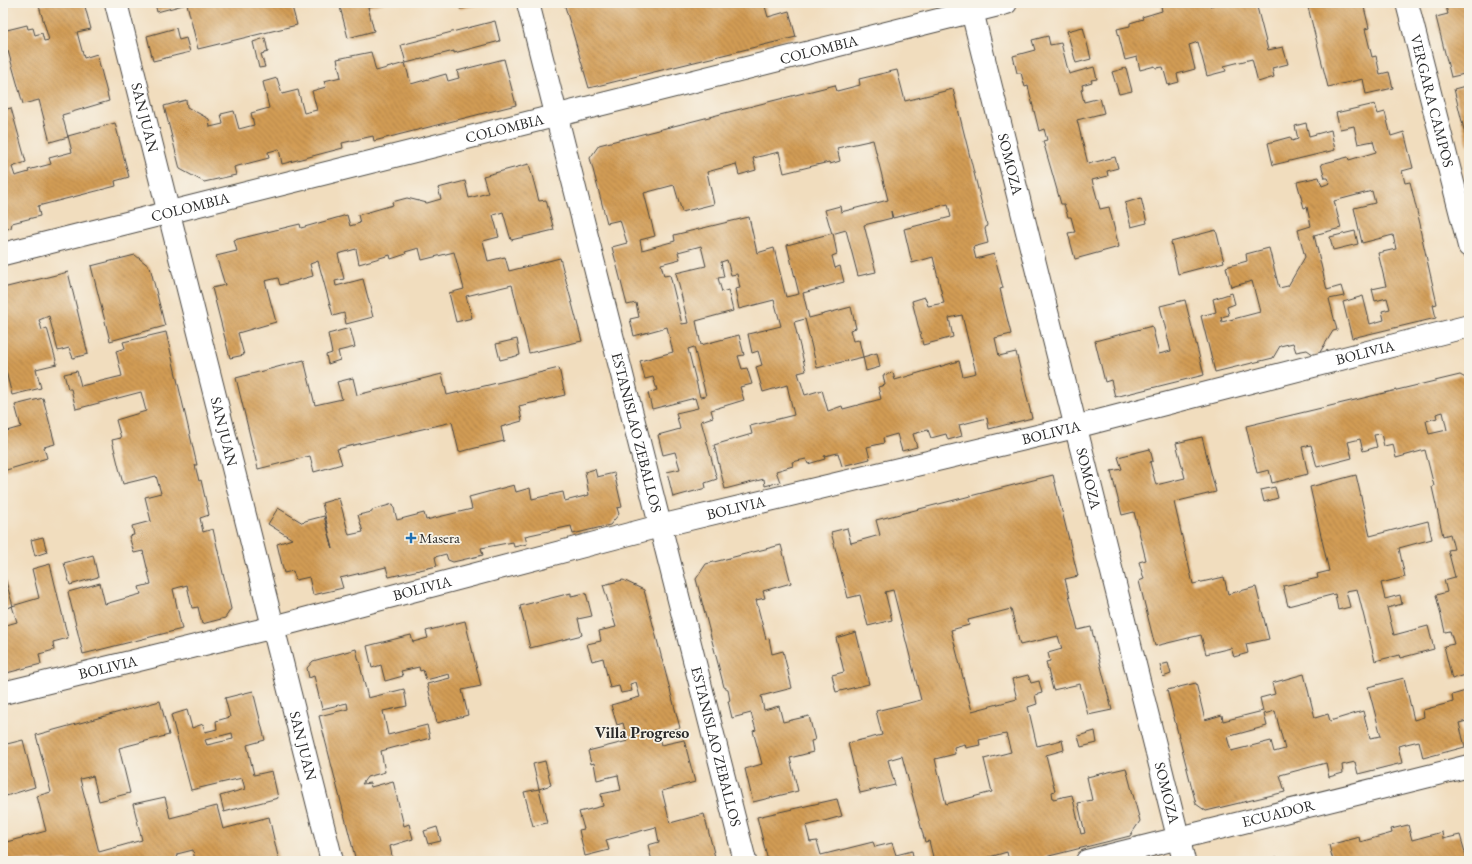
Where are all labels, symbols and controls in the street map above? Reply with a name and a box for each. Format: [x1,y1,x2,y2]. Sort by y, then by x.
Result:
street label: COLOMBIA [778,30,860,68]
street label: VERGARA CAMPOS [1406,32,1459,169]
street label: SAN JUAN [127,81,163,154]
street label: COLOMBIA [463,109,546,147]
street label: SOMOZA [994,131,1028,197]
street label: COLOMBIA [149,188,232,226]
street label: BOLIVIA [1334,335,1397,369]
street label: ESTANISLAO ZEBALLOS [608,350,666,514]
street label: SAN JUAN [207,395,242,468]
street label: BOLIVIA [1020,416,1083,448]
street label: SOMOZA [1072,446,1106,512]
street label: BOLIVIA [705,491,768,524]
place label: Masera [419,528,460,547]
marker: Masera [406,533,416,543]
street label: BOLIVIA [391,571,454,605]
street label: BOLIVIA [77,651,140,683]
street label: ESTANISLAO ZEBALLOS [687,664,746,829]
street label: SAN JUAN [286,709,321,782]
district label: Villa Progreso [595,722,689,743]
street label: SOMOZA [1151,760,1184,826]
street label: ECUADOR [1240,795,1317,831]

